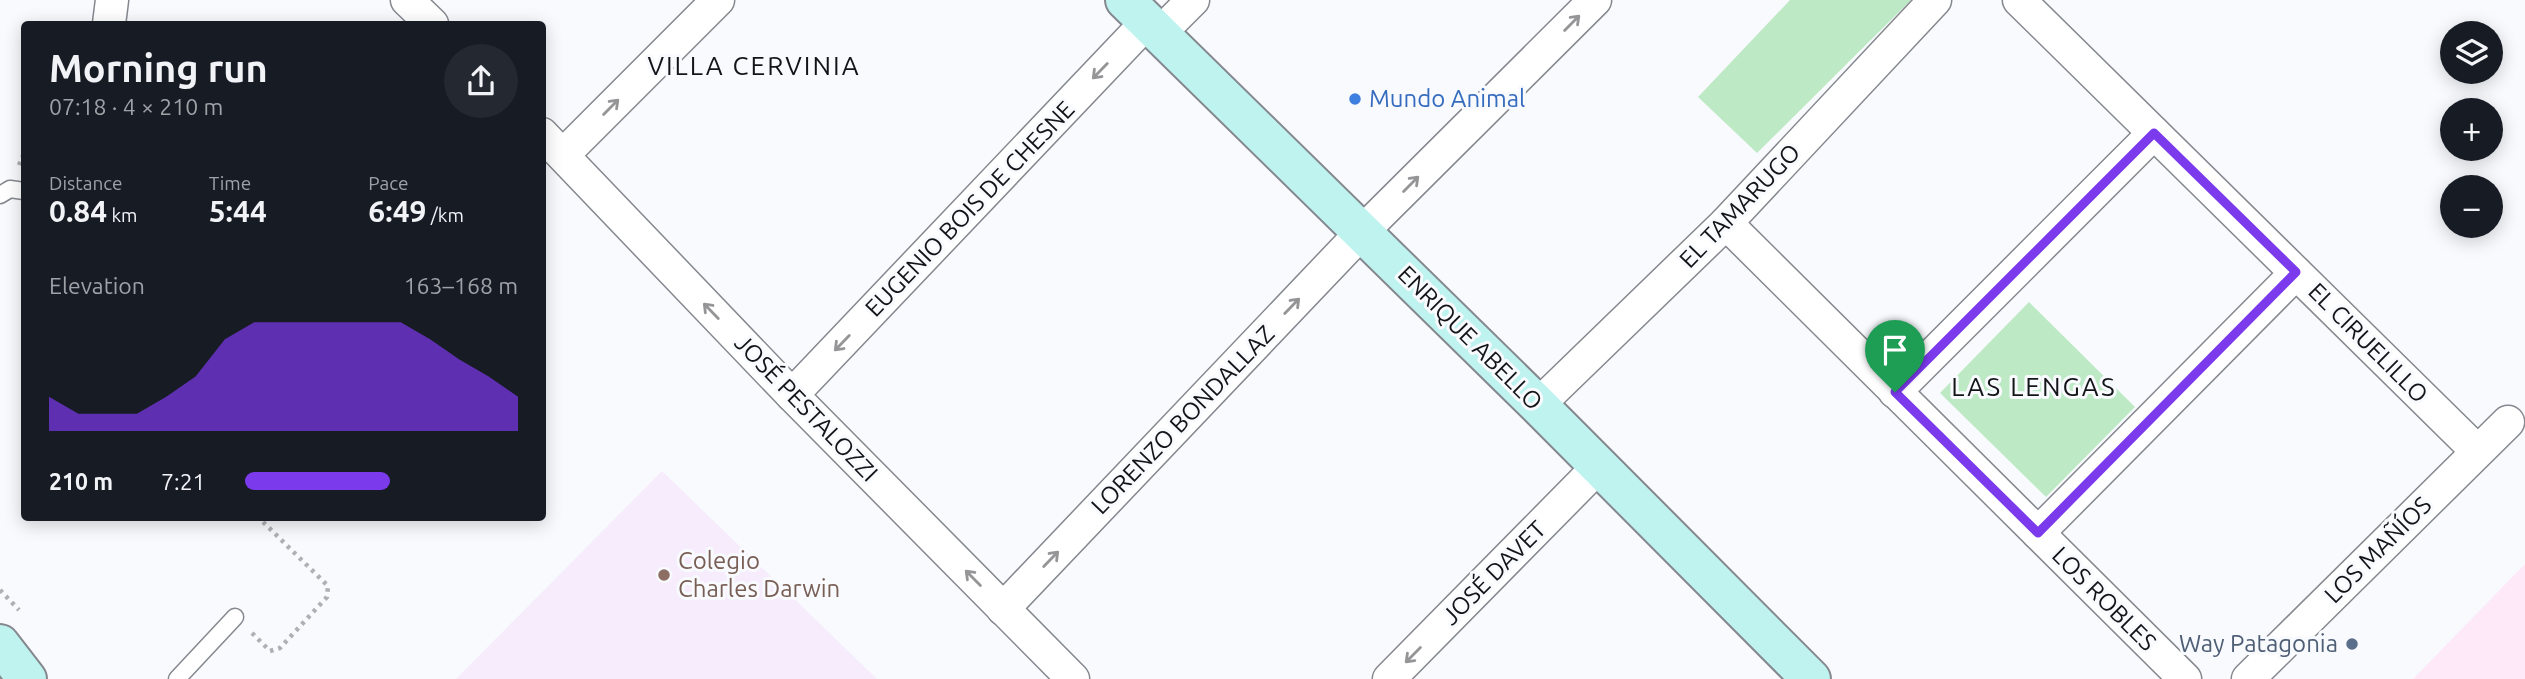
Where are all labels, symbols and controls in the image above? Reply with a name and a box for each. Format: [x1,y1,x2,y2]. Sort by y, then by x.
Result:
one-way arrow [1563,15,1580,32]
map controls [2440,21,2503,238]
button: layers [2440,21,2503,84]
button: share [444,44,518,118]
text: Morning run [49,47,268,89]
district label: VILLA CERVINIA [647,51,861,80]
one-way arrow [1092,62,1109,79]
place label: Mundo Animal [1369,85,1525,112]
marker: Mundo Animal [1347,91,1363,107]
text: 07:18 · 4 × 210 m [49,94,223,119]
street label: EUGENIO BOIS DE CHESNE [860,96,1080,322]
one-way arrow [603,98,620,115]
button: + [2440,98,2503,161]
street label: EL TAMARUGO [1674,138,1805,273]
text: Distance [49,172,123,194]
text: Time [209,172,251,194]
text: Pace [368,172,409,194]
button: − [2440,175,2503,238]
one-way arrow [1402,176,1419,193]
text: 0.84 [49,194,107,228]
text: 5:44 [209,194,267,228]
text: 6:49 [368,194,426,228]
text: km [107,204,137,226]
text: /km [426,204,464,226]
street label: ENRIQUE ABELLO [1393,260,1548,415]
text: Elevation [49,273,145,298]
text: 163–168 m [404,273,518,298]
street label: EL CIRUELILLO [2303,277,2434,408]
one-way arrow [1284,297,1300,315]
one-way arrow [703,302,720,320]
street label: LORENZO BONDALLAZ [1086,320,1280,519]
pin [1865,320,1925,392]
street label: JOSÉ PESTALOZZI [730,328,884,487]
icon: arrive [1876,331,1914,369]
one-way arrow [834,333,851,351]
district label: LAS LENGAS [1951,372,2117,401]
text: 210 m [49,469,113,494]
text: 7:21 [161,469,206,494]
street label: LOS MAÑÍOS [2318,490,2436,608]
street label: JOSÉ DAVET [1436,515,1551,630]
street label: LOS ROBLES [2047,541,2162,656]
place label: Colegio Charles Darwin [678,547,840,602]
one-way arrow [1042,551,1059,568]
marker: Colegio Charles Darwin [656,567,672,583]
one-way arrow [965,570,982,587]
place label: Way Patagonia [2179,630,2338,657]
marker: Way Patagonia [2344,636,2360,652]
one-way arrow [1404,646,1421,663]

